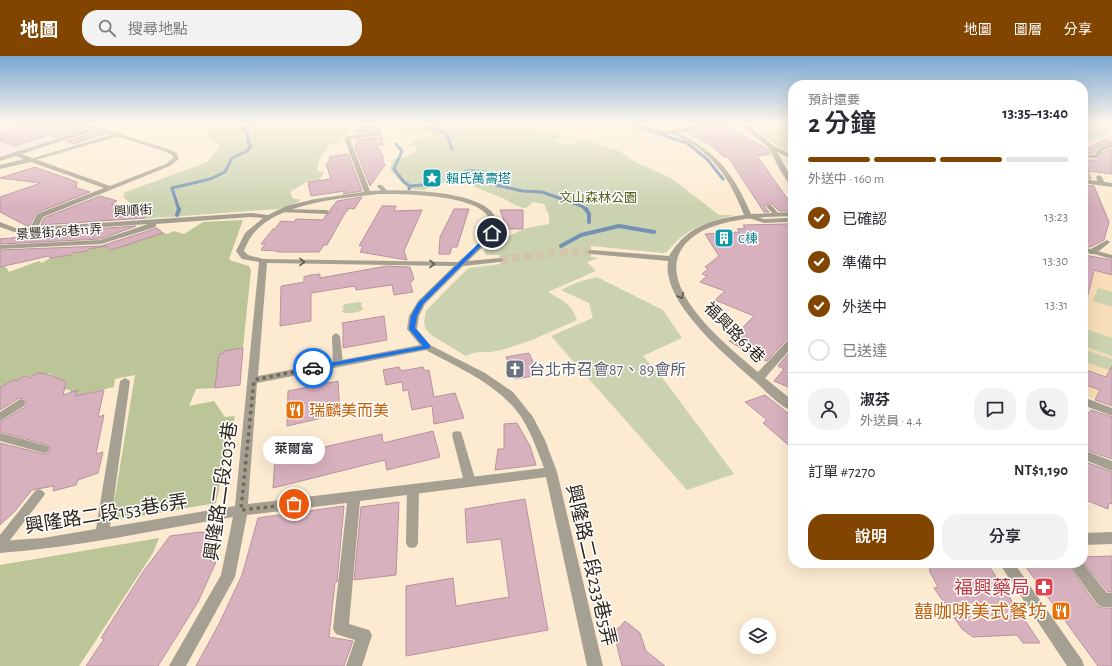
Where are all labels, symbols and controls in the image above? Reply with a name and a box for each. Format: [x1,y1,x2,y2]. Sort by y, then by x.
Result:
search box [82,10,362,46]
icon: search [96,17,118,39]
text: 地圖 [20,21,58,40]
text: 搜尋地點 [128,22,188,37]
text: 地圖 [964,23,992,37]
text: 圖層 [1014,23,1042,37]
text: 分享 [1064,23,1092,37]
text: 預計還要 [808,94,860,107]
text: 13:35–13:40 [1002,106,1068,121]
text: 2 分鐘 [808,111,876,137]
place icon: 賴氏萬壽塔 [421,167,443,189]
place label: 賴氏萬壽塔 [446,172,511,186]
text: 外送中 · 160 m [808,173,884,186]
park label: 文山森林公園 [559,190,637,205]
street label: 興順街 [113,203,153,219]
icon: check [808,207,830,229]
text: 13:23 [1044,211,1068,224]
text: 已確認 [842,212,887,227]
pin [475,216,509,250]
street label: 景豐街48巷11弄 [16,222,103,242]
icon: home [481,222,503,244]
building icon: C棟 [713,227,735,249]
place label: C棟 [738,231,758,246]
icon: check [808,251,830,273]
text: 13:30 [1043,255,1068,268]
text: 準備中 [842,256,887,271]
one-way arrow [299,257,305,266]
one-way arrow [429,260,435,268]
one-way arrow [677,292,684,299]
icon: check [808,295,830,317]
street label: 福興路63巷 [701,299,768,366]
text: 13:31 [1045,299,1068,312]
text: 外送中 [842,300,887,315]
text: 已送達 [842,344,887,359]
courier [293,348,333,388]
icon: car [302,357,324,379]
church icon: 台北市召會87、89會所 [504,358,526,380]
place label: 台北市召會87、89會所 [529,361,686,378]
button: person [808,388,850,430]
button: chat [974,388,1016,430]
button: phone [1026,388,1068,430]
text: 淑芬 [860,393,890,408]
restaurant icon: 瑞麟美而美 [284,399,306,421]
place label: 瑞麟美而美 [309,402,389,419]
text: 外送員 · 4.4 [860,415,922,428]
street label: 興隆路二段203巷 [200,420,241,562]
callout: 萊爾富 [263,436,325,464]
text: 萊爾富 [274,443,314,456]
text: NT$1,190 [1014,463,1068,478]
text: 訂單 #7270 [808,465,875,480]
street label: 興隆路二段233巷5弄 [563,482,620,648]
pin [277,487,311,521]
street label: 興隆路二段153巷6弄 [23,490,189,537]
icon: bag [283,493,305,515]
button: 說明 [808,514,934,560]
button: 分享 [942,514,1068,560]
pharmacy icon: 福興藥局 [1033,576,1055,598]
place label: 福興藥局 [954,577,1030,598]
restaurant icon: 囍咖啡美式餐坊 [1050,600,1072,622]
place label: 囍咖啡美式餐坊 [914,601,1047,622]
map controls [740,618,776,654]
button: layers [740,618,776,654]

